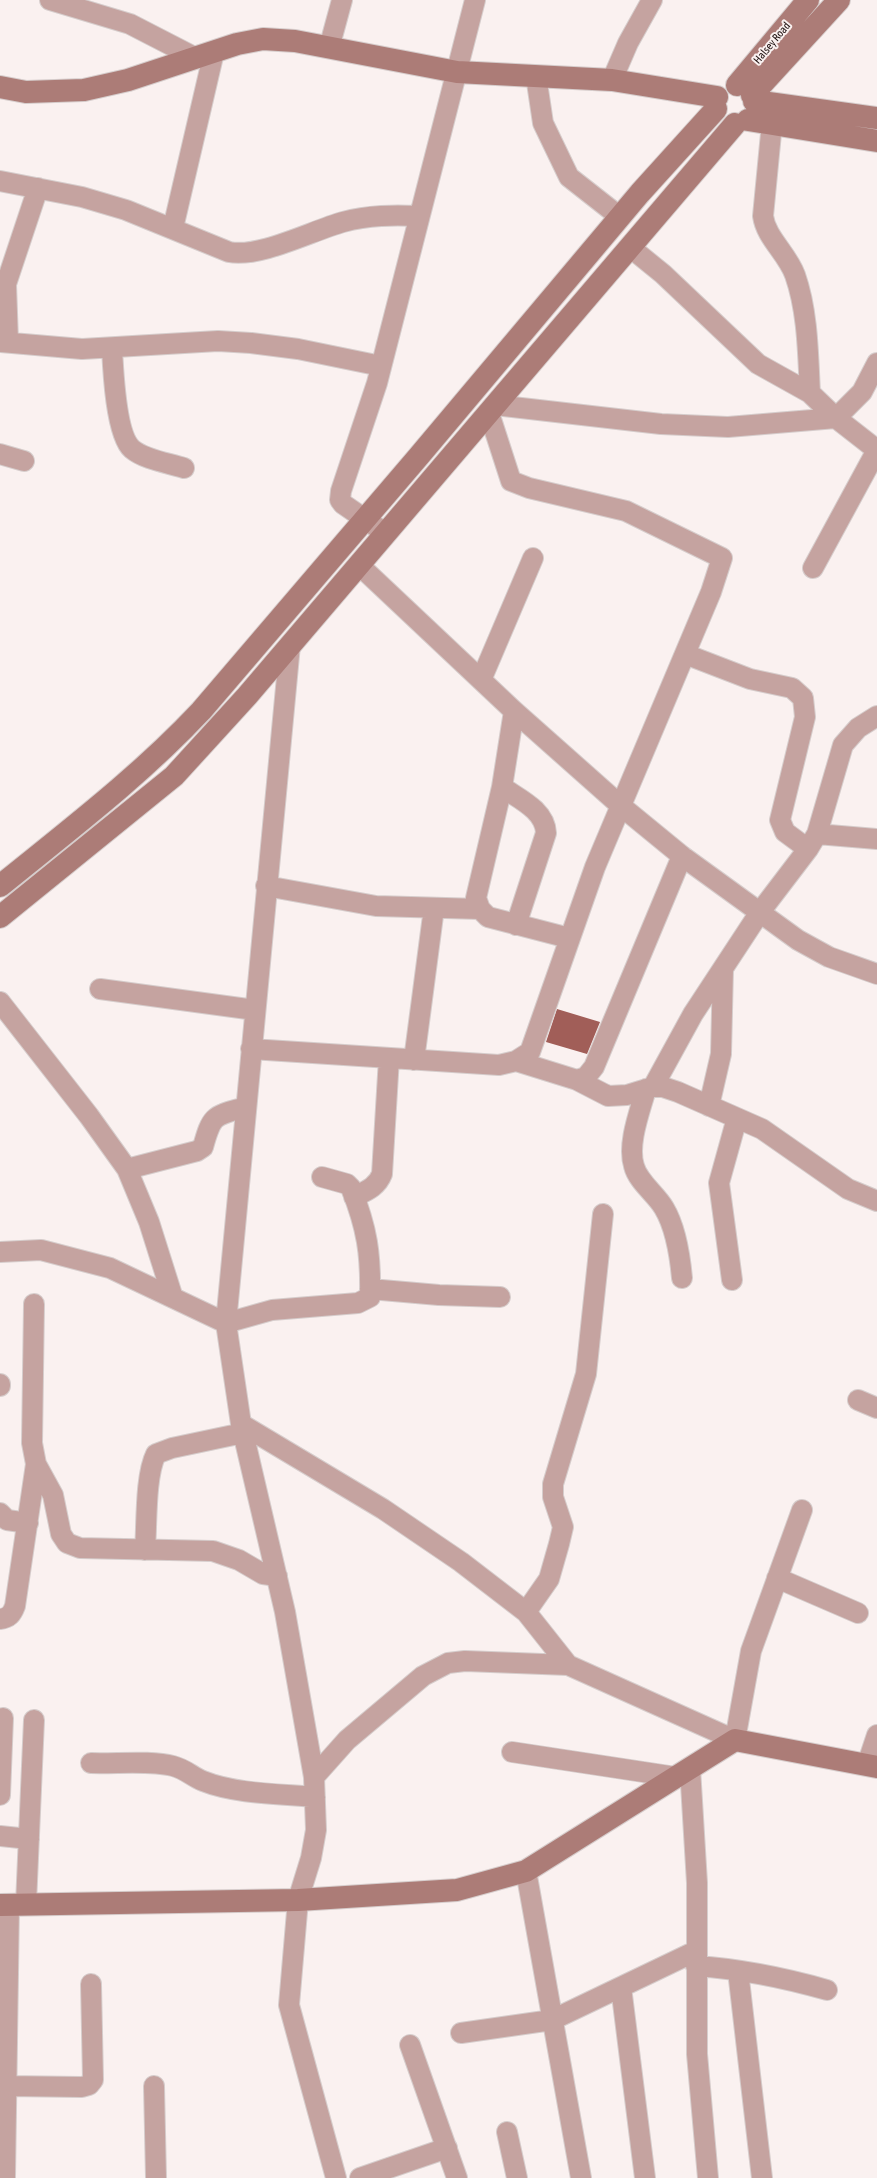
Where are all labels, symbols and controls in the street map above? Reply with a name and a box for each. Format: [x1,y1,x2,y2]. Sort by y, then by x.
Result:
street label: Halsey Road [751,20,793,66]

